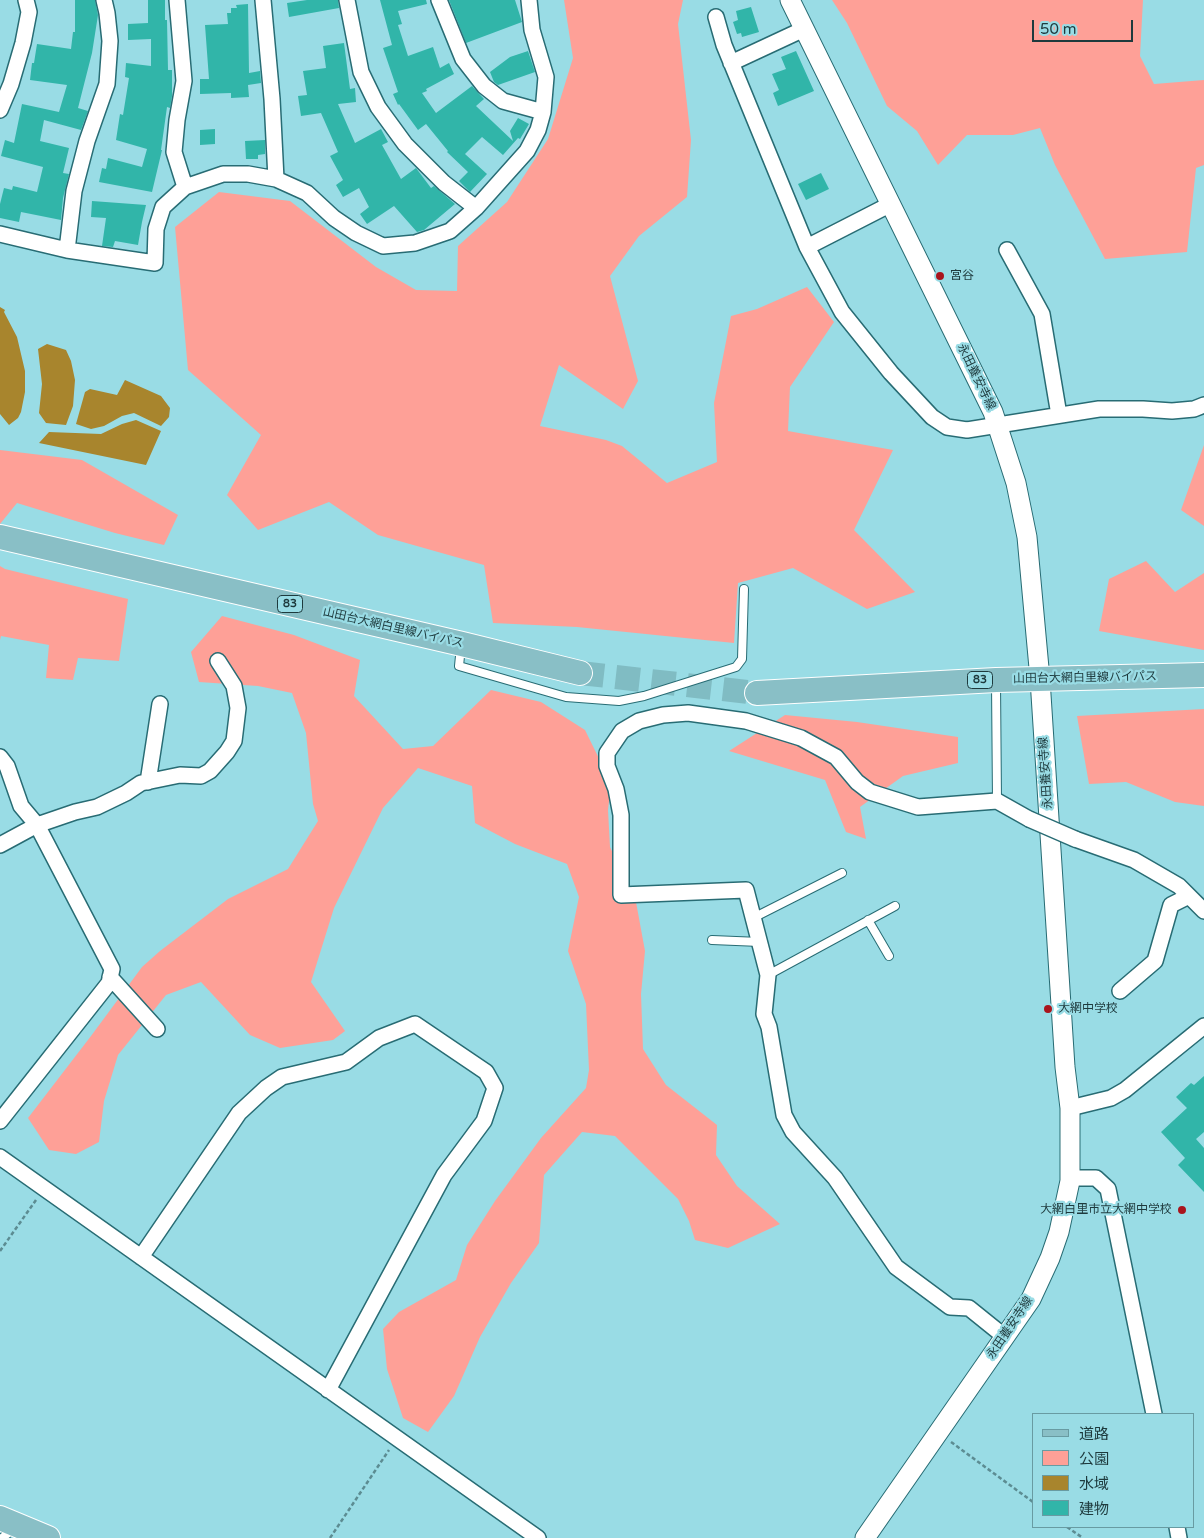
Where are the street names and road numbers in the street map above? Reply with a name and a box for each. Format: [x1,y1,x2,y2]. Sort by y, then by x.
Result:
street label: 永田養安寺線 [954,341,998,413]
road number: 83 [278,596,302,612]
street label: 山田台大網白里線バイパス [321,605,465,651]
street label: 山田台大網白里線バイパス [1013,670,1157,686]
road number: 83 [968,672,992,688]
street label: 永田養安寺線 [1036,737,1056,809]
street label: 永田養安寺線 [984,1294,1036,1362]

